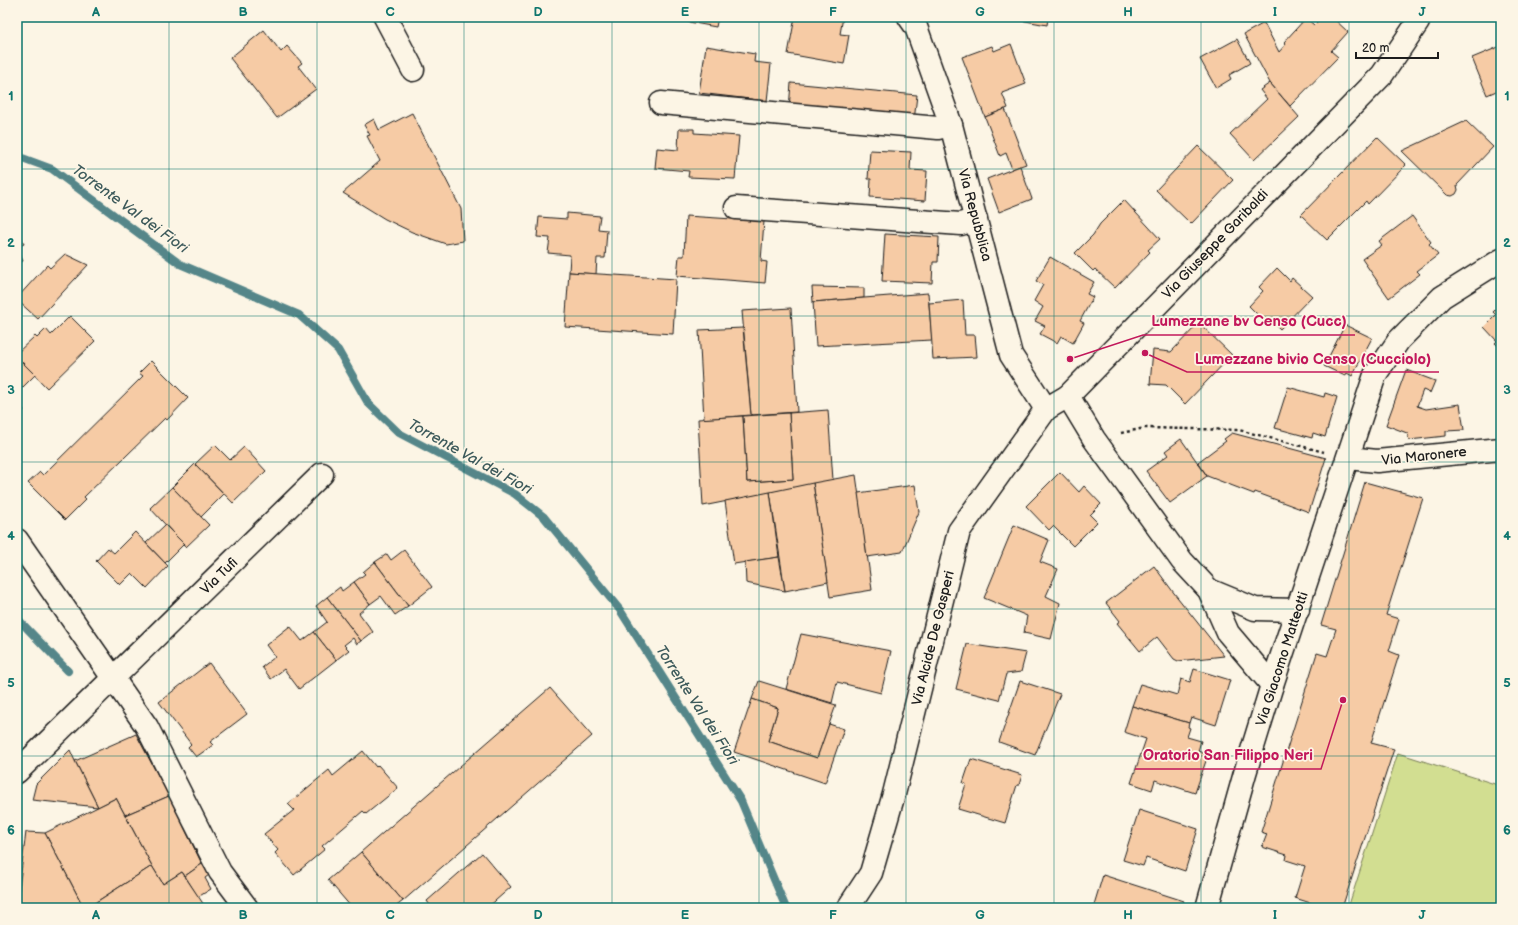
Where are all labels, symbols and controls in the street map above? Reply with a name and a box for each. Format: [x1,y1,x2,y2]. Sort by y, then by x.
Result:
text: A [91,4,100,20]
text: B [238,4,248,20]
text: C [385,4,395,20]
text: D [533,4,543,20]
text: E [681,4,690,20]
text: F [829,4,837,20]
text: G [975,4,985,20]
text: H [1123,4,1133,20]
text: I [1273,4,1277,20]
text: J [1418,4,1426,20]
scale bar [1356,34,1438,60]
text: 20 m [1362,41,1389,56]
text: 1 [8,88,14,104]
text: 1 [1504,88,1510,104]
water label: Torrente Val dei Fiori [68,160,192,258]
street label: Via Repubblica [954,167,996,263]
street label: Via Giuseppe Garibaldi [1158,186,1272,302]
text: 2 [7,235,15,251]
text: 2 [1503,235,1511,251]
callout: Lumezzane bv Censo (Cucc) [1143,308,1355,335]
text: Lumezzane bv Censo (Cucc) [1151,312,1347,331]
callout: Lumezzane bivio Censo (Cucciolo) [1187,345,1439,372]
text: Lumezzane bivio Censo (Cucciolo) [1195,350,1431,369]
text: 3 [7,382,15,398]
text: 3 [1503,382,1511,398]
water label: Torrente Val dei Fiori [405,415,536,499]
street label: Via Maronere [1381,443,1467,469]
text: 4 [7,528,15,544]
text: 4 [1503,528,1511,544]
street label: Via Tufi [197,554,241,598]
street label: Via Alcide De Gasperi [908,569,958,707]
street label: Via Giacomo Matteotti [1252,590,1312,728]
water label: Torrente Val dei Fiori [651,642,743,769]
text: 5 [7,675,15,691]
text: 5 [1503,675,1511,691]
callout: Oratorio San Filippo Neri [1135,742,1321,769]
text: Oratorio San Filippo Neri [1143,746,1313,765]
text: 6 [7,822,15,838]
text: 6 [1503,822,1511,838]
text: A [91,907,100,923]
text: B [238,907,248,923]
text: C [385,907,395,923]
text: D [533,907,543,923]
text: E [681,907,690,923]
text: F [829,907,837,923]
text: G [975,907,985,923]
text: H [1123,907,1133,923]
text: I [1273,907,1277,923]
text: J [1418,907,1426,923]

